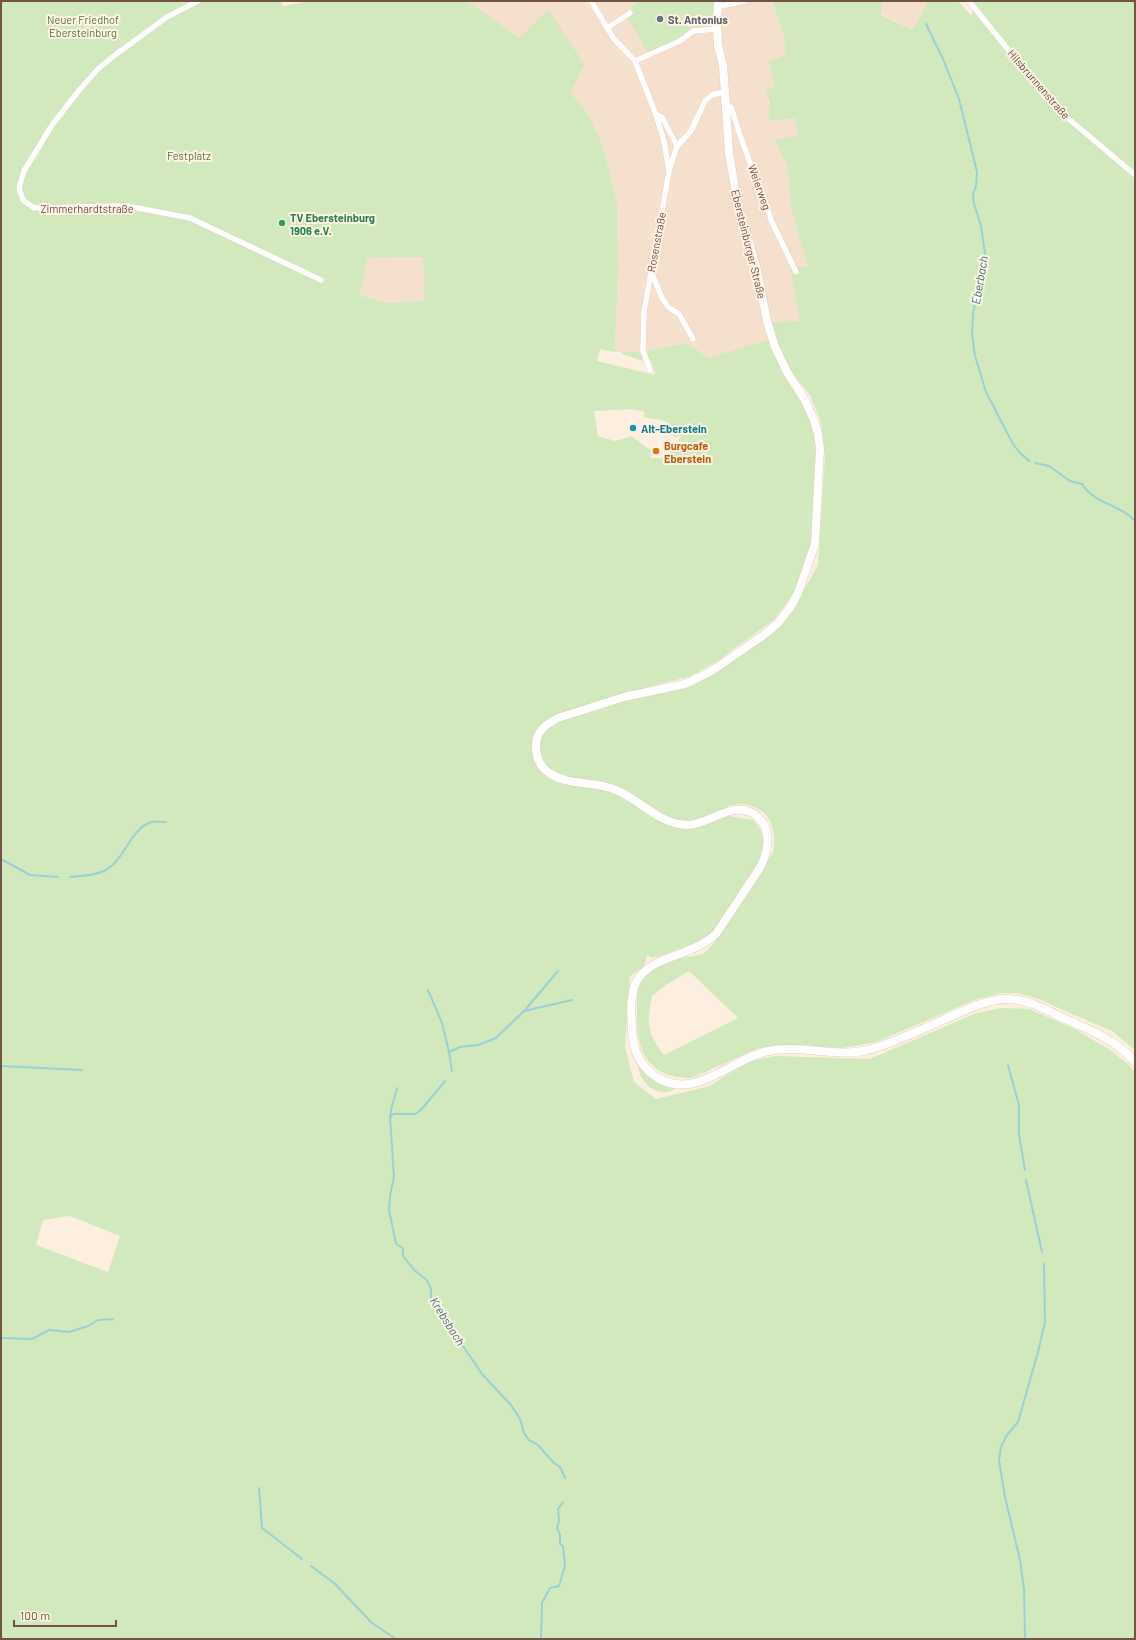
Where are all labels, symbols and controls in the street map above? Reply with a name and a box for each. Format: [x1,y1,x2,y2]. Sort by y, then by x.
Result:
park label: Neuer Friedhof Ebersteinburg [47,13,119,39]
place label: St. Antonius [668,13,728,26]
marker: St. Antonius [655,14,665,24]
street label: Hilsbrunnenstraße [1005,46,1073,122]
park label: Festplatz [167,149,211,162]
street label: Weierweg [746,162,774,212]
street label: Ebersteinburger Straße [729,188,769,300]
street label: Zimmerhardtstraße [40,202,134,215]
place label: TV Ebersteinburg 1906 e.V. [290,211,375,237]
street label: Rosenstraße [644,211,668,273]
marker: TV Ebersteinburg 1906 e.V. [277,218,287,228]
water label: Eberbach [968,255,990,305]
place label: Alt-Eberstein [641,422,707,435]
marker: Alt-Eberstein [628,423,638,433]
place label: Burgcafe Eberstein [664,439,711,465]
marker: Burgcafe Eberstein [651,446,661,456]
water label: Krebsbach [428,1294,468,1348]
scale bar [14,1602,116,1628]
text: 100 m [20,1608,50,1622]

